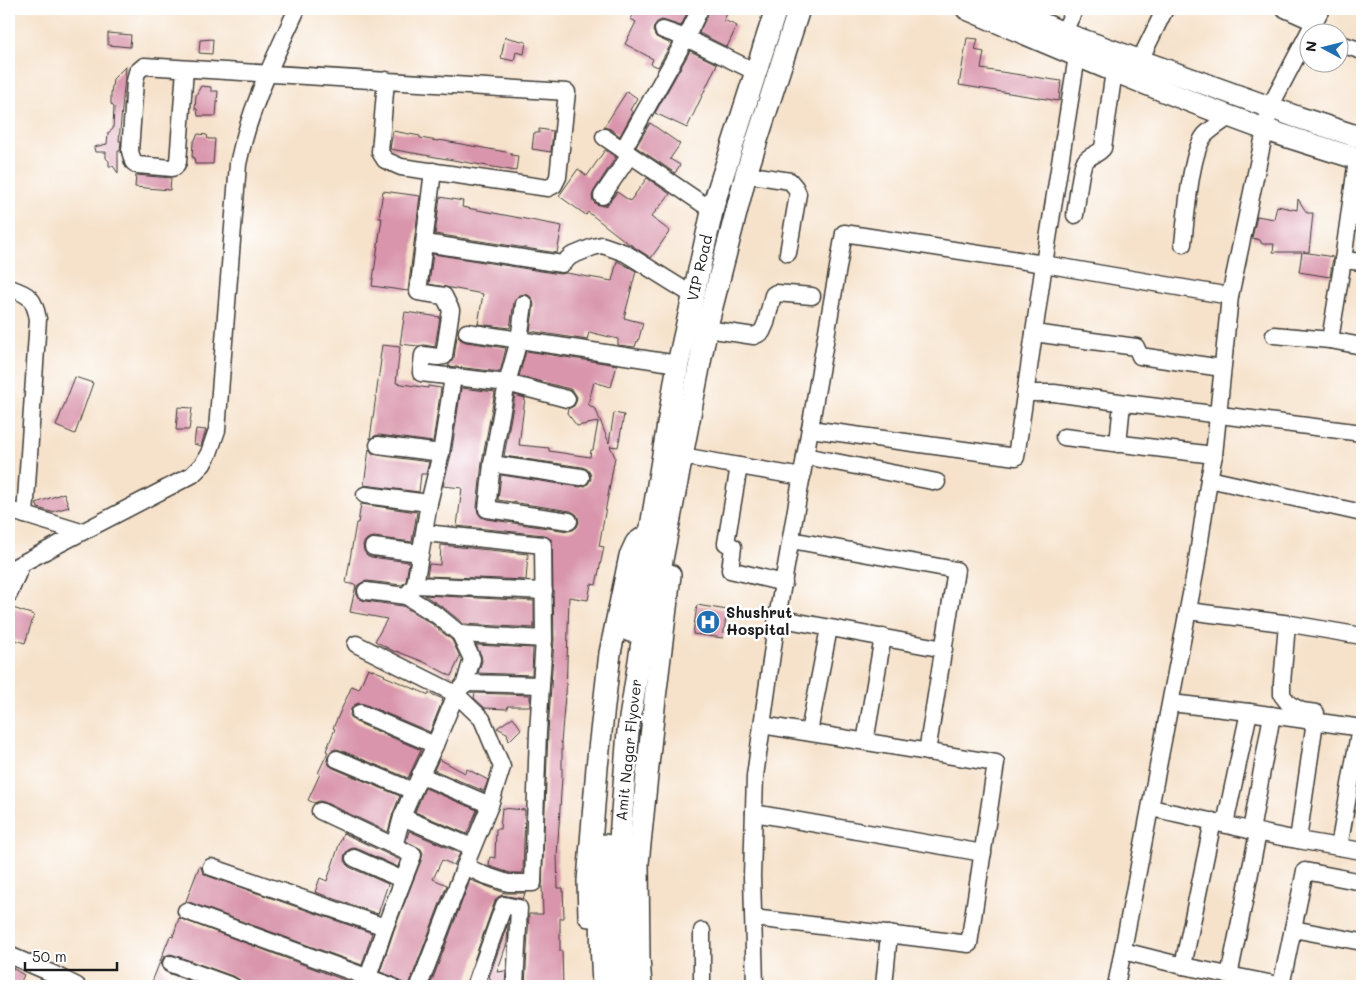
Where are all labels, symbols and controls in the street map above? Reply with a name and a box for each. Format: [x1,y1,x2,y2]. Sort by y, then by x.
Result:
north arrow [1298,22,1348,72]
text: N [1301,40,1321,53]
street label: VIP Road [682,233,716,303]
place label: Shushrut Hospital [726,602,792,639]
hospital icon: Shushrut Hospital [695,609,721,635]
street label: Amit Nagar Flyover [611,678,645,822]
scale bar [25,940,118,972]
text: 50 m [32,946,67,966]

